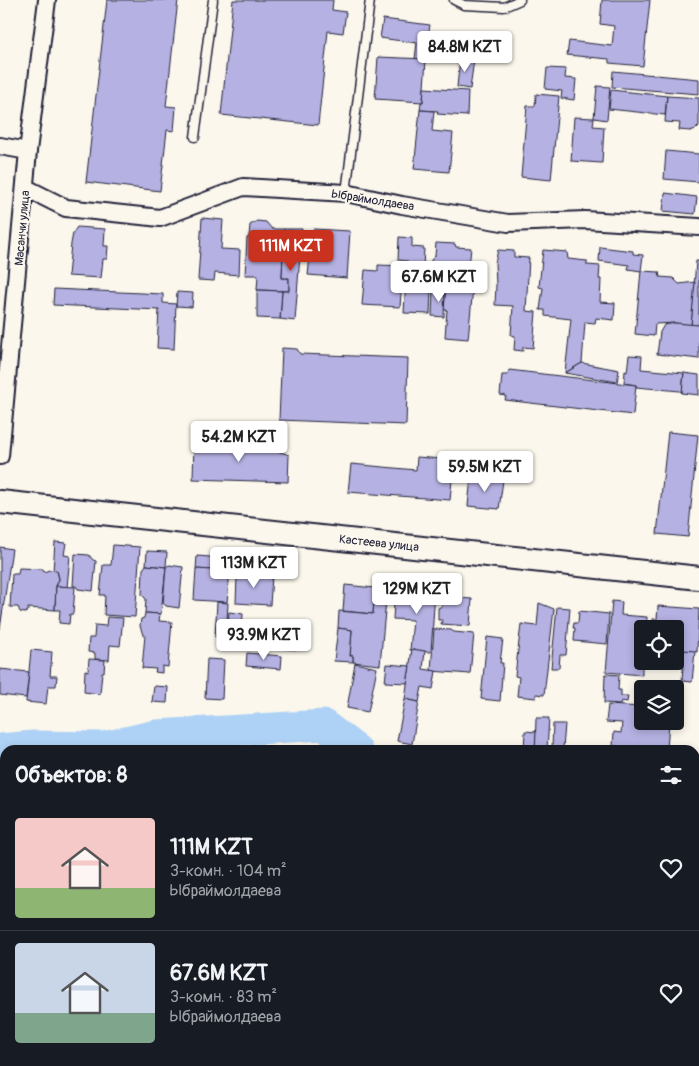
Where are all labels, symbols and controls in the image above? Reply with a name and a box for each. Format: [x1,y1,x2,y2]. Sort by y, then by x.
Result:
pin: 84.8M KZT [408,30,522,73]
text: 84.8M KZT [428,37,502,57]
street label: Ыбраймолдаева [331,187,416,214]
street label: Масанчи улица [12,189,33,266]
pin: 111M KZT [239,230,343,272]
text: 111M KZT [259,236,323,256]
pin: 67.6M KZT [382,260,496,303]
text: 67.6M KZT [402,267,476,287]
pin: 54.2M KZT [182,420,296,463]
text: 54.2M KZT [202,427,276,447]
pin: 59.5M KZT [428,450,542,493]
text: 59.5M KZT [448,457,522,477]
street label: Кастеева улица [338,532,420,555]
pin: 113M KZT [202,546,306,589]
text: 113M KZT [221,553,287,573]
pin: 129M KZT [365,572,469,615]
text: 129M KZT [383,579,451,599]
pin: 93.9M KZT [207,618,321,661]
map controls [634,620,684,730]
button: locate [634,620,684,670]
text: 93.9M KZT [227,625,301,645]
button: layers [634,680,684,730]
icon: filters [657,761,685,789]
text: Объектов: 8 [15,762,127,789]
text: 111M KZT [170,834,253,861]
icon: home [55,838,115,898]
icon: heart [657,854,685,882]
text: 3-комн. · 104 m² [170,861,286,881]
text: Ыбраймолдаева [170,881,281,901]
text: 67.6M KZT [170,960,268,987]
icon: home [55,963,115,1023]
icon: heart [657,979,685,1007]
text: 3-комн. · 83 m² [170,987,277,1007]
text: Ыбраймолдаева [170,1007,281,1027]

